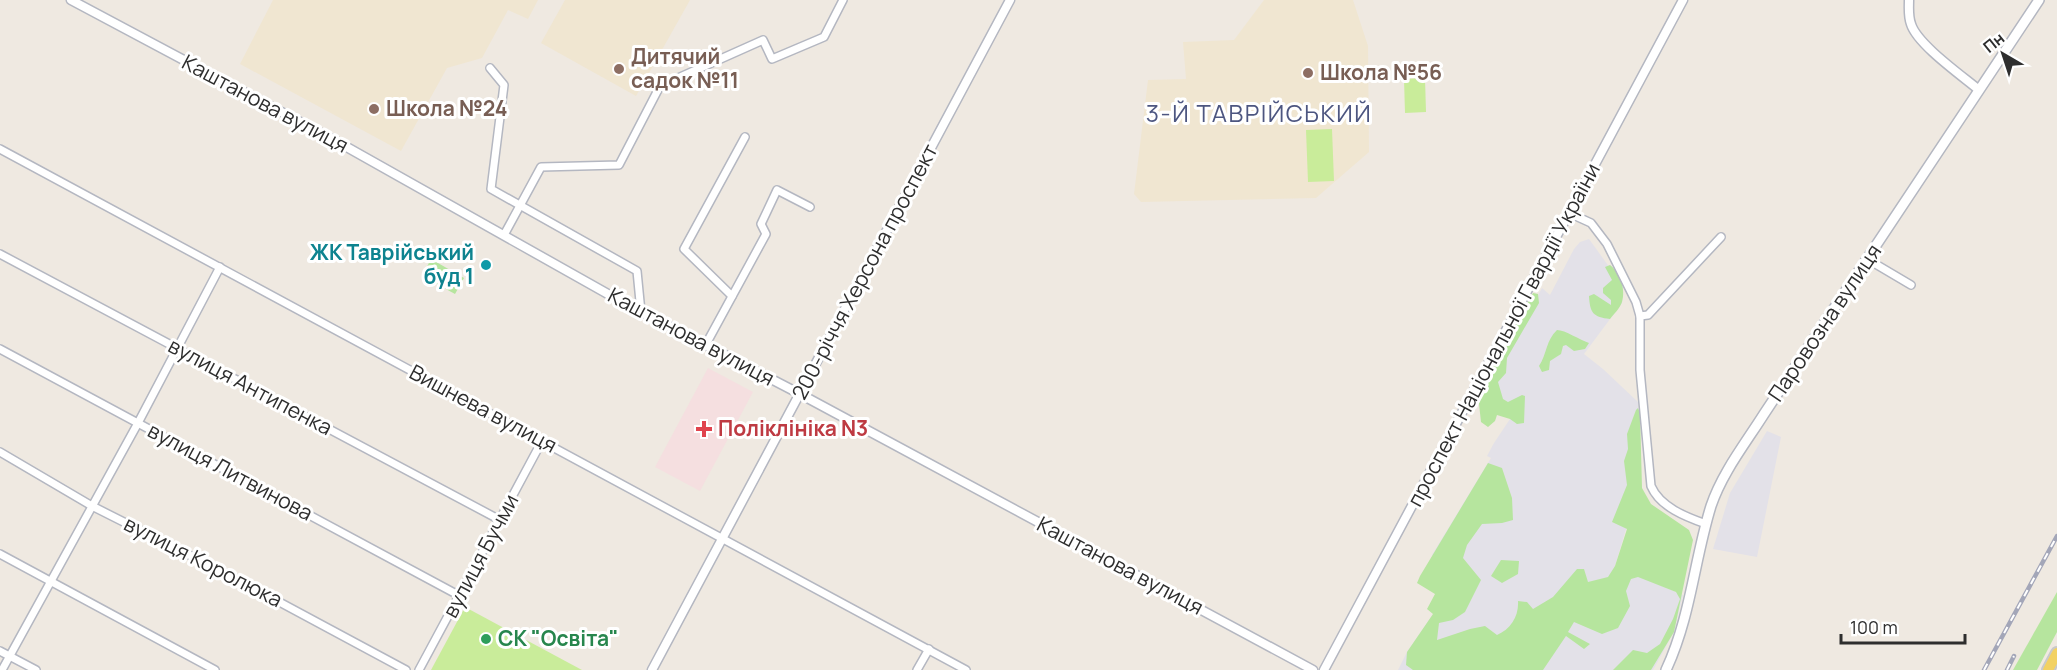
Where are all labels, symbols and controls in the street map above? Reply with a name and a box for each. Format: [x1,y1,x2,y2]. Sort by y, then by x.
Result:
north arrow [1973,24,2033,84]
text: Пн [1978,27,2009,58]
place label: Дитячий садок №11 [631,42,739,94]
street label: Каштанова вулиця [177,47,353,159]
place label: Школа №56 [1320,58,1442,86]
marker: Дитячий садок №11 [612,62,626,76]
marker: Школа №56 [1301,66,1315,80]
place label: Школа №24 [386,94,508,122]
district label: 3-Й ТАВРІЙСЬКИЙ [1146,96,1372,129]
marker: Школа №24 [367,102,381,116]
street label: 200-річчя Херсона проспект [785,139,944,404]
street label: проспект Національної Гвардії України [1400,158,1606,511]
place label: ЖК Таврійський буд 1 [310,238,474,290]
street label: Паровозна вулиця [1761,238,1887,407]
marker: ЖК Таврійський буд 1 [479,258,493,272]
street label: Каштанова вулиця [603,280,779,392]
street label: вулиця Антипенка [164,331,337,441]
street label: Вишнева вулиця [405,357,562,459]
place label: Поліклініка N3 [718,414,868,442]
street label: вулиця Литвинова [143,416,318,526]
marker: Поліклініка N3 [695,420,713,438]
street label: вулиця Бучми [436,489,524,622]
street label: вулиця Королюка [119,509,288,613]
street label: Каштанова вулиця [1032,509,1208,621]
scale bar [1841,607,1966,645]
text: 100 m [1850,615,1898,639]
place label: СК "Освіта" [498,624,619,652]
marker: СК "Освіта" [479,632,493,646]

